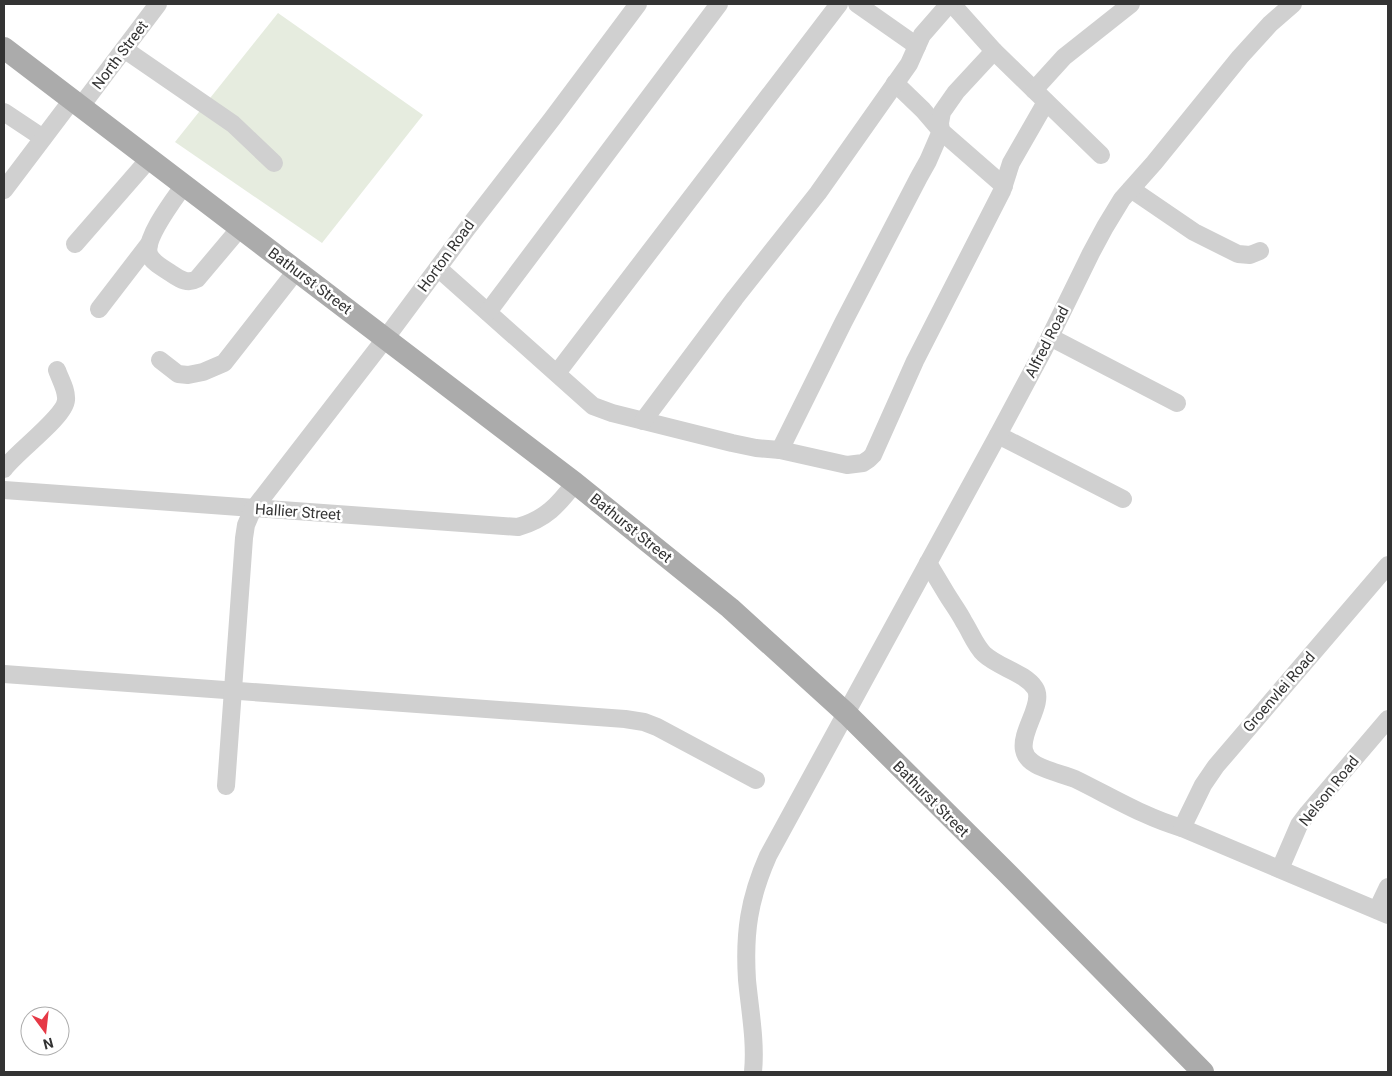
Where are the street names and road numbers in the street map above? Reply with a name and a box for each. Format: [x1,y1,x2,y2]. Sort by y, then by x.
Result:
street label: North Street [88,17,152,93]
street label: Horton Road [414,217,478,295]
street label: Bathurst Street [265,244,355,318]
street label: Alfred Road [1021,303,1073,381]
street label: Bathurst Street [586,490,676,567]
street label: Hallier Street [254,500,342,524]
street label: Groenvlei Road [1239,648,1319,736]
street label: Nelson Road [1295,752,1363,830]
street label: Bathurst Street [889,757,973,841]

